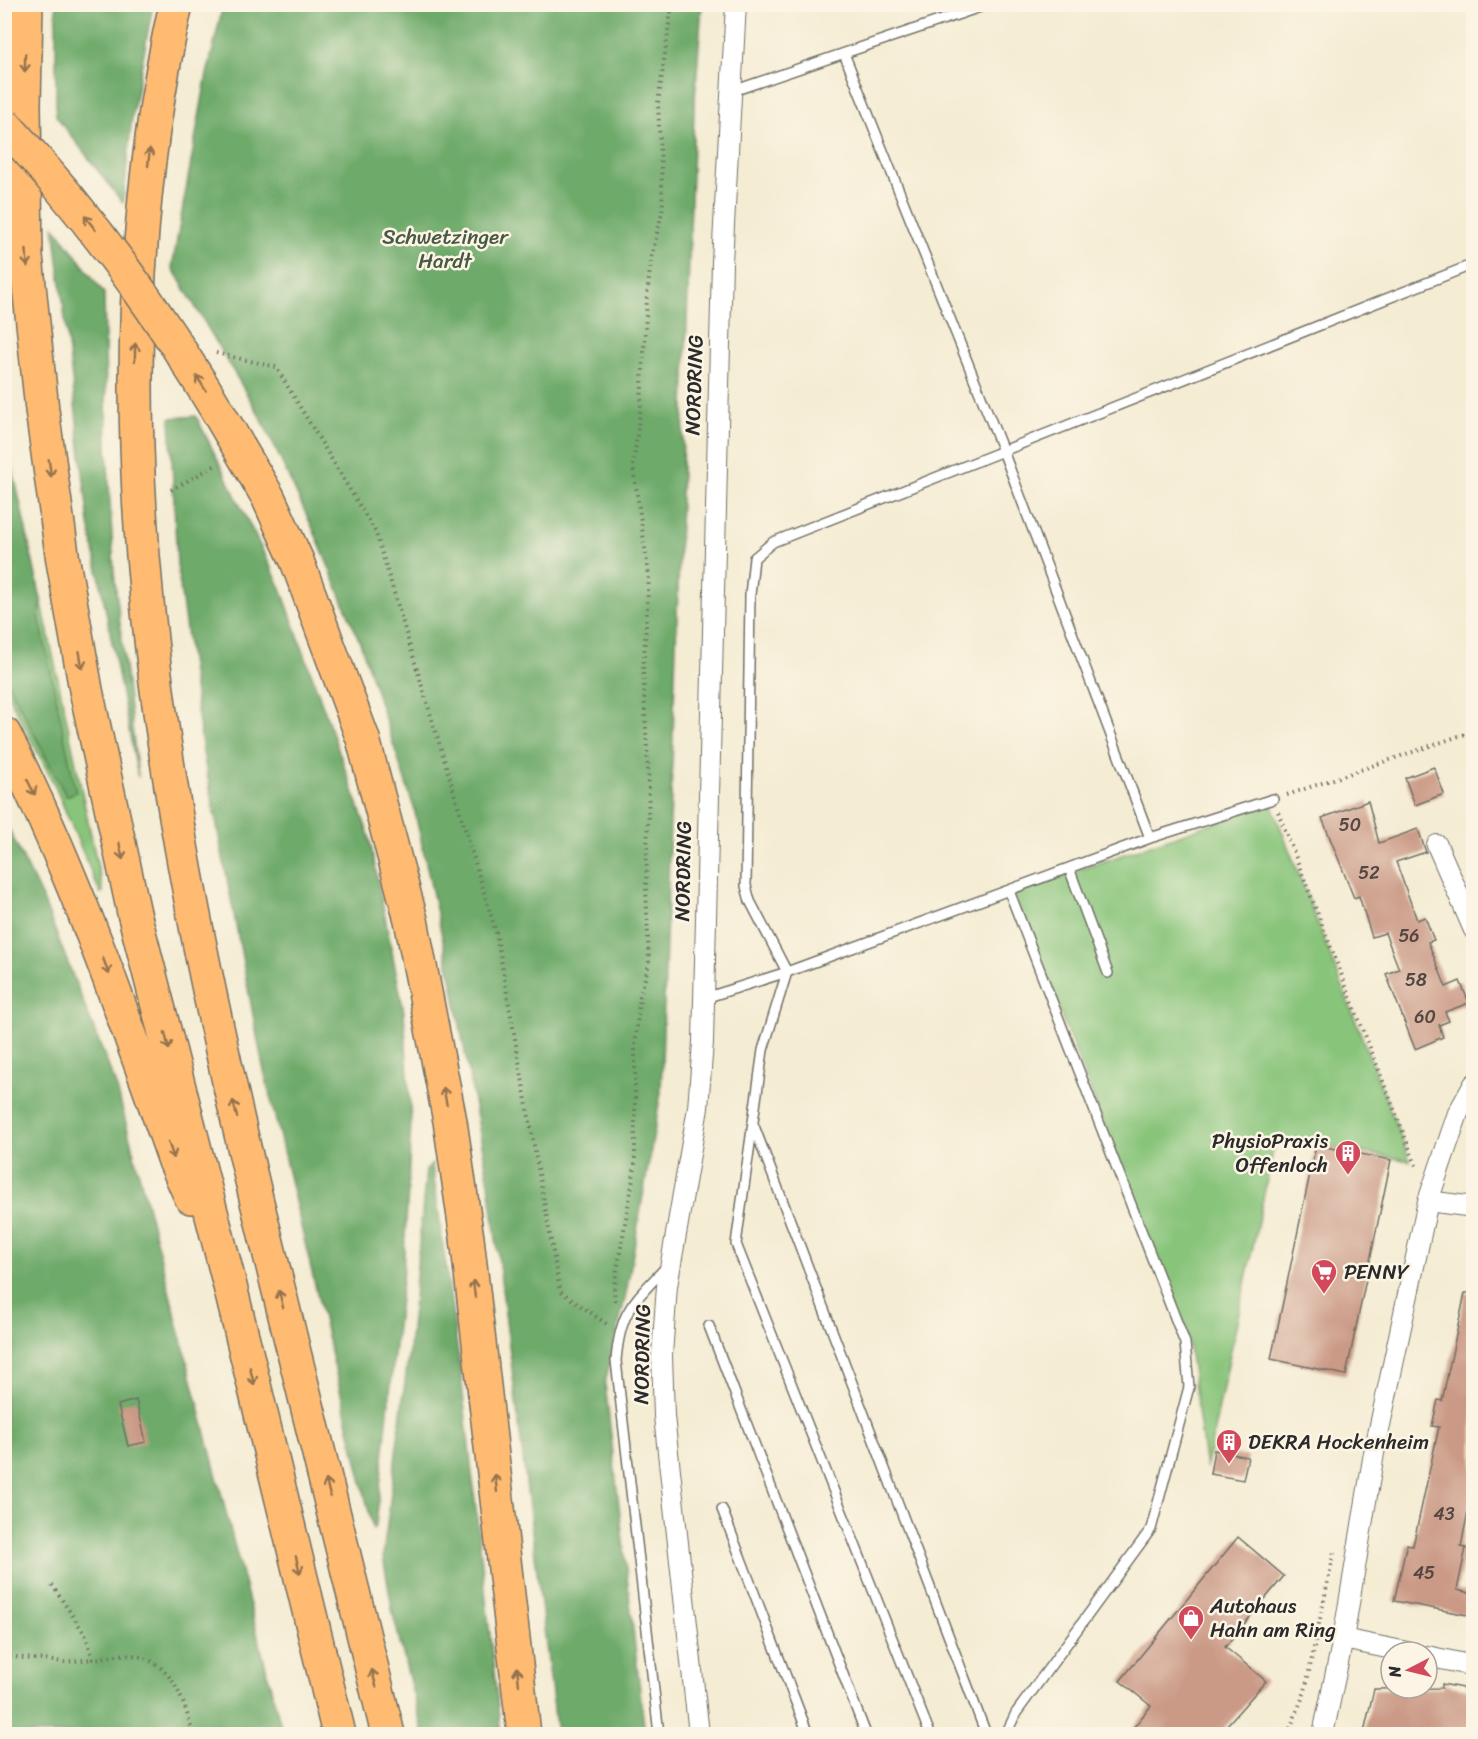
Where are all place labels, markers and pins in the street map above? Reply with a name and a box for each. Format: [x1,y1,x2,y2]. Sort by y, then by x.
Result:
place label: PhysioPraxis Offenloch [1212,1122,1328,1184]
building icon: PhysioPraxis Offenloch [1333,1138,1363,1176]
place label: PENNY [1344,1253,1410,1291]
supermarket icon: PENNY [1309,1257,1339,1295]
place label: DEKRA Hockenheim [1248,1423,1429,1461]
building icon: DEKRA Hockenheim [1214,1427,1244,1465]
place label: Autohaus Hahn am Ring [1209,1587,1336,1649]
shop icon: Autohaus Hahn am Ring [1176,1603,1206,1641]

